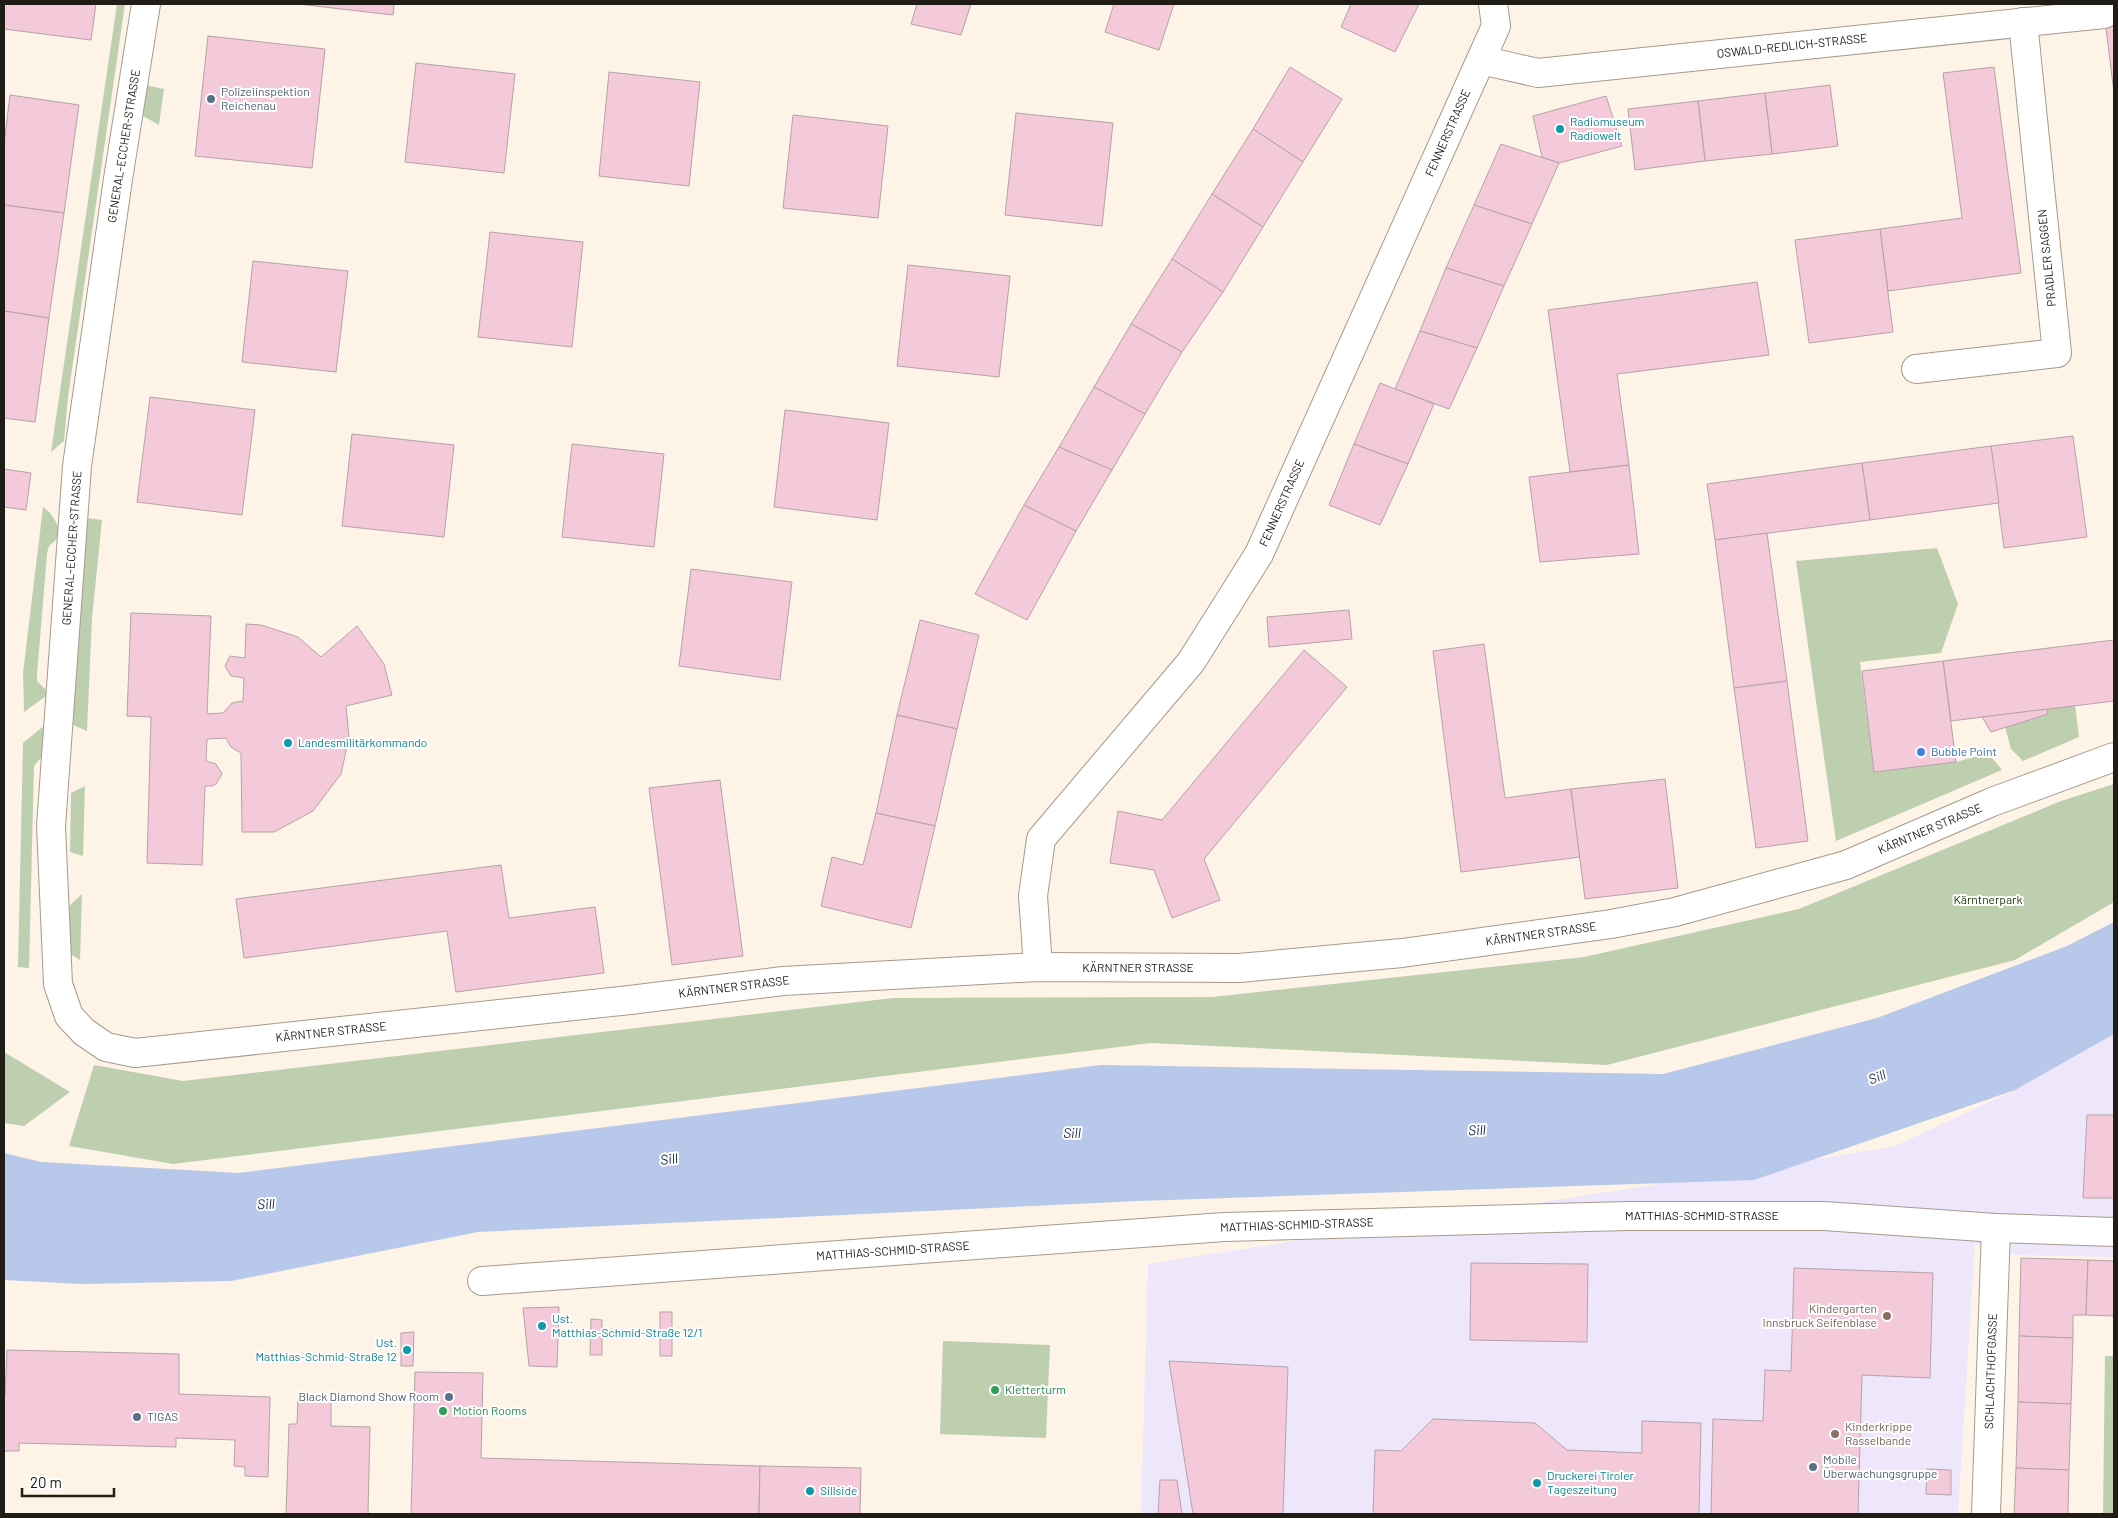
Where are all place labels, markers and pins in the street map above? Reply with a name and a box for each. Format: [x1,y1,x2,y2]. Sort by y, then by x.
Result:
place label: Polizeiinspektion Reichenau [221,84,310,112]
marker: Polizeiinspektion Reichenau [205,93,217,105]
place label: Radiomuseum Radiowelt [1570,114,1645,142]
marker: Radiomuseum Radiowelt [1554,123,1566,135]
place label: Landesmilitärkommando [298,735,427,749]
marker: Landesmilitärkommando [282,737,294,749]
place label: Bubble Point [1931,744,1997,758]
marker: Bubble Point [1915,746,1927,758]
place label: Kindergarten Innsbruck Seifenblase [1763,1301,1877,1329]
marker: Kindergarten Innsbruck Seifenblase [1881,1310,1893,1322]
place label: Ust. Matthias-Schmid-Straße 12/1 [552,1311,703,1339]
marker: Ust. Matthias-Schmid-Straße 12/1 [536,1320,548,1332]
place label: Ust. Matthias-Schmid-Straße 12 [255,1335,397,1363]
marker: Ust. Matthias-Schmid-Straße 12 [401,1344,413,1356]
place label: Kletterturm [1005,1382,1066,1396]
marker: Kletterturm [989,1384,1001,1396]
place label: Black Diamond Show Room [299,1389,439,1403]
marker: Black Diamond Show Room [443,1391,455,1403]
place label: Motion Rooms [453,1403,527,1417]
marker: Motion Rooms [437,1405,449,1417]
place label: TIGAS [147,1409,178,1423]
marker: TIGAS [131,1411,143,1423]
place label: Kinderkrippe Rasselbande [1845,1419,1912,1447]
marker: Kinderkrippe Rasselbande [1829,1428,1841,1440]
place label: Mobile Überwachungsgruppe [1823,1452,1938,1480]
marker: Mobile Überwachungsgruppe [1807,1461,1819,1473]
place label: Druckerei Tiroler Tageszeitung [1547,1468,1635,1496]
marker: Druckerei Tiroler Tageszeitung [1531,1477,1543,1489]
place label: Sillside [820,1483,857,1497]
marker: Sillside [804,1485,816,1497]

